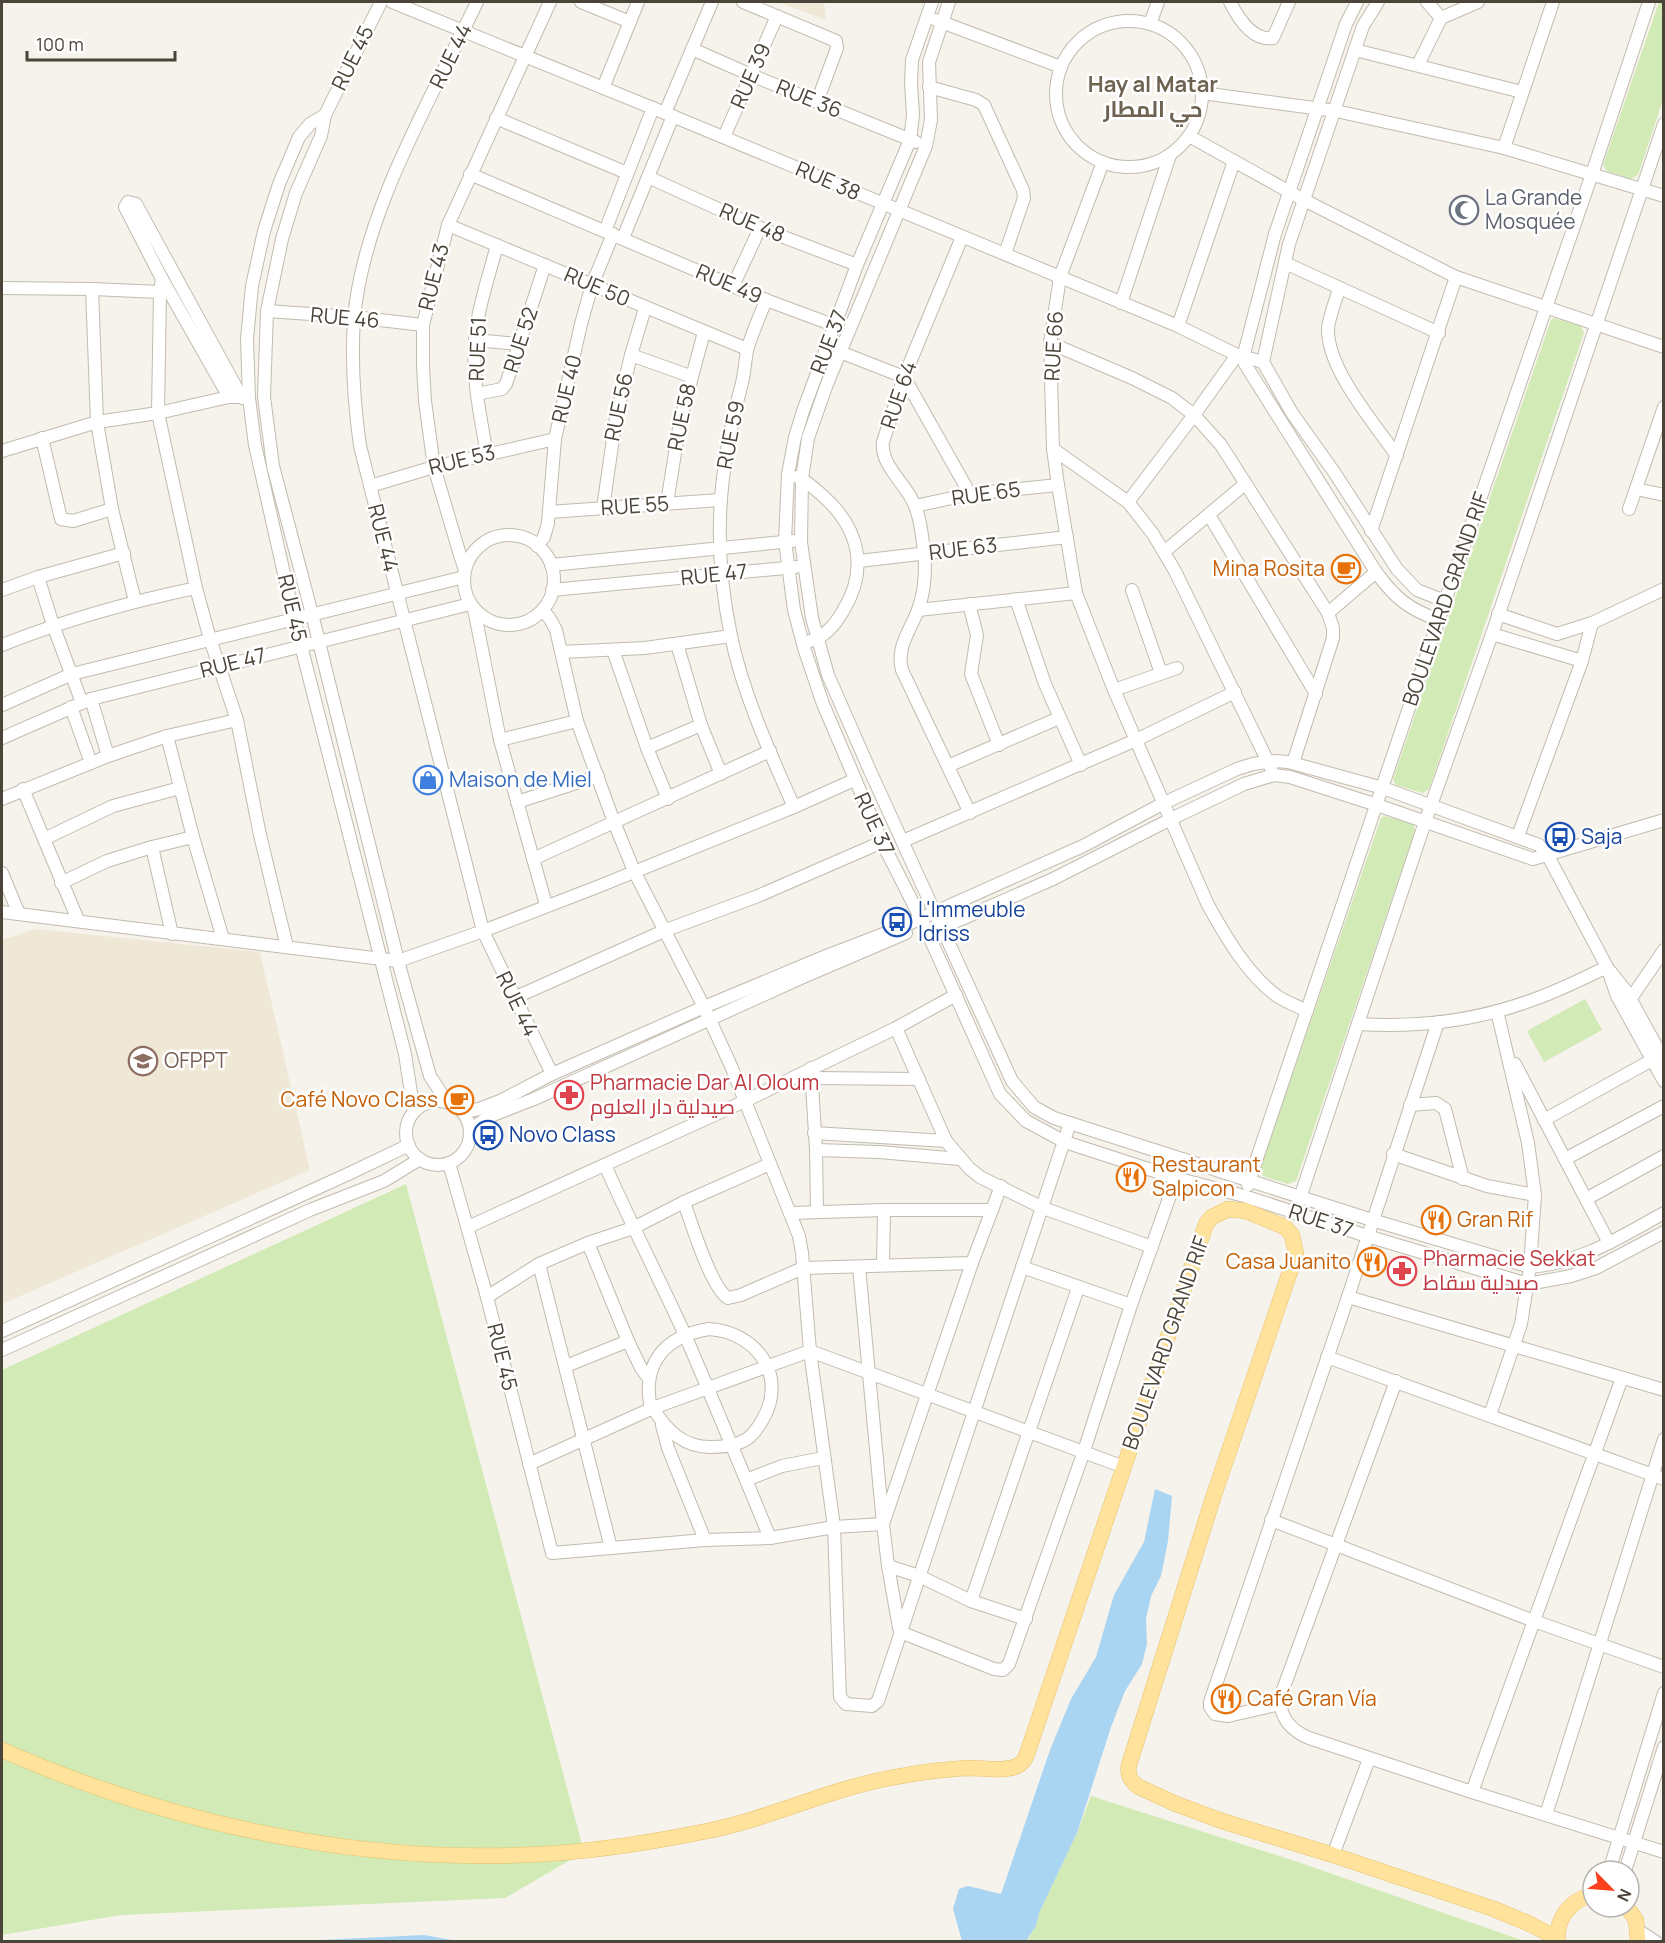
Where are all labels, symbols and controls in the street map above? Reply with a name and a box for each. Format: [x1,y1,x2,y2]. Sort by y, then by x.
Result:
street label: RUE 44 [422,18,478,93]
street label: RUE 45 [324,21,380,95]
scale bar [27,24,176,62]
text: 100 m [36,32,84,56]
street label: RUE 39 [723,38,777,113]
district label: Hay al Matar حي المطار [1088,69,1218,127]
street label: RUE 36 [772,72,847,124]
street label: RUE 38 [792,154,865,206]
place label: La Grande Mosquée [1485,183,1582,235]
mosque icon: La Grande Mosquée [1448,194,1480,226]
street label: RUE 48 [715,196,789,248]
street label: RUE 43 [411,240,455,313]
street label: RUE 49 [692,257,767,310]
street label: RUE 50 [560,260,635,312]
street label: RUE 46 [309,300,381,334]
street label: RUE 52 [496,303,544,376]
street label: RUE 37 [803,306,853,378]
street label: RUE 66 [1037,310,1069,382]
street label: RUE 51 [462,316,492,382]
street label: RUE 40 [545,352,587,426]
street label: RUE 64 [873,357,923,432]
street label: RUE 56 [597,370,639,444]
street label: RUE 58 [660,380,702,453]
street label: RUE 59 [710,398,750,472]
street label: RUE 53 [425,437,498,481]
street label: RUE 65 [950,474,1022,512]
street label: BOULEVARD GRAND RIF [1395,488,1495,709]
street label: RUE 55 [600,489,670,521]
street label: RUE 44 [362,501,406,575]
street label: RUE 63 [927,530,999,566]
cafe icon: Mina Rosita [1330,553,1362,585]
place label: Mina Rosita [1213,554,1325,582]
street label: RUE 47 [679,557,749,591]
street label: RUE 45 [272,571,314,644]
street label: RUE 47 [197,640,269,684]
shop icon: Maison de Miel [412,764,444,796]
place label: Maison de Miel [449,765,592,793]
street label: RUE 37 [848,788,902,860]
bus stop icon: Saja [1544,821,1576,853]
place label: Saja [1581,822,1623,850]
place label: L'Immeuble Idriss [918,895,1026,947]
bus stop icon: L'Immeuble Idriss [881,906,913,938]
street label: RUE 44 [490,966,546,1041]
school or university icon: OFPPT [127,1045,159,1077]
place label: OFPPT [164,1046,228,1074]
place label: Pharmacie Dar Al Oloum صيدلية دار العلوم [590,1068,819,1121]
pharmacy icon: Pharmacie Dar Al Oloum صيدلية دار العلوم [553,1079,585,1111]
cafe icon: Café Novo Class [443,1084,475,1116]
place label: Café Novo Class [281,1085,438,1113]
bus stop icon: Novo Class [472,1119,504,1151]
place label: Novo Class [509,1120,616,1148]
place label: Restaurant Salpicon [1152,1150,1261,1202]
restaurant icon: Restaurant Salpicon [1115,1161,1147,1193]
street label: RUE 37 [1285,1196,1357,1244]
restaurant icon: Gran Rif [1420,1204,1452,1236]
place label: Gran Rif [1457,1205,1533,1233]
street label: BOULEVARD GRAND RIF [1115,1232,1215,1453]
place label: Pharmacie Sekkat صيدلية سقاط [1423,1244,1596,1296]
restaurant icon: Casa Juanito [1356,1246,1388,1278]
place label: Casa Juanito [1226,1247,1351,1275]
pharmacy icon: Pharmacie Sekkat صيدلية سقاط [1386,1255,1418,1287]
street label: RUE 45 [481,1320,525,1393]
restaurant icon: Café Gran Vía [1210,1683,1242,1715]
place label: Café Gran Vía [1247,1684,1377,1712]
north arrow [1581,1859,1641,1919]
text: N [1612,1885,1637,1905]

